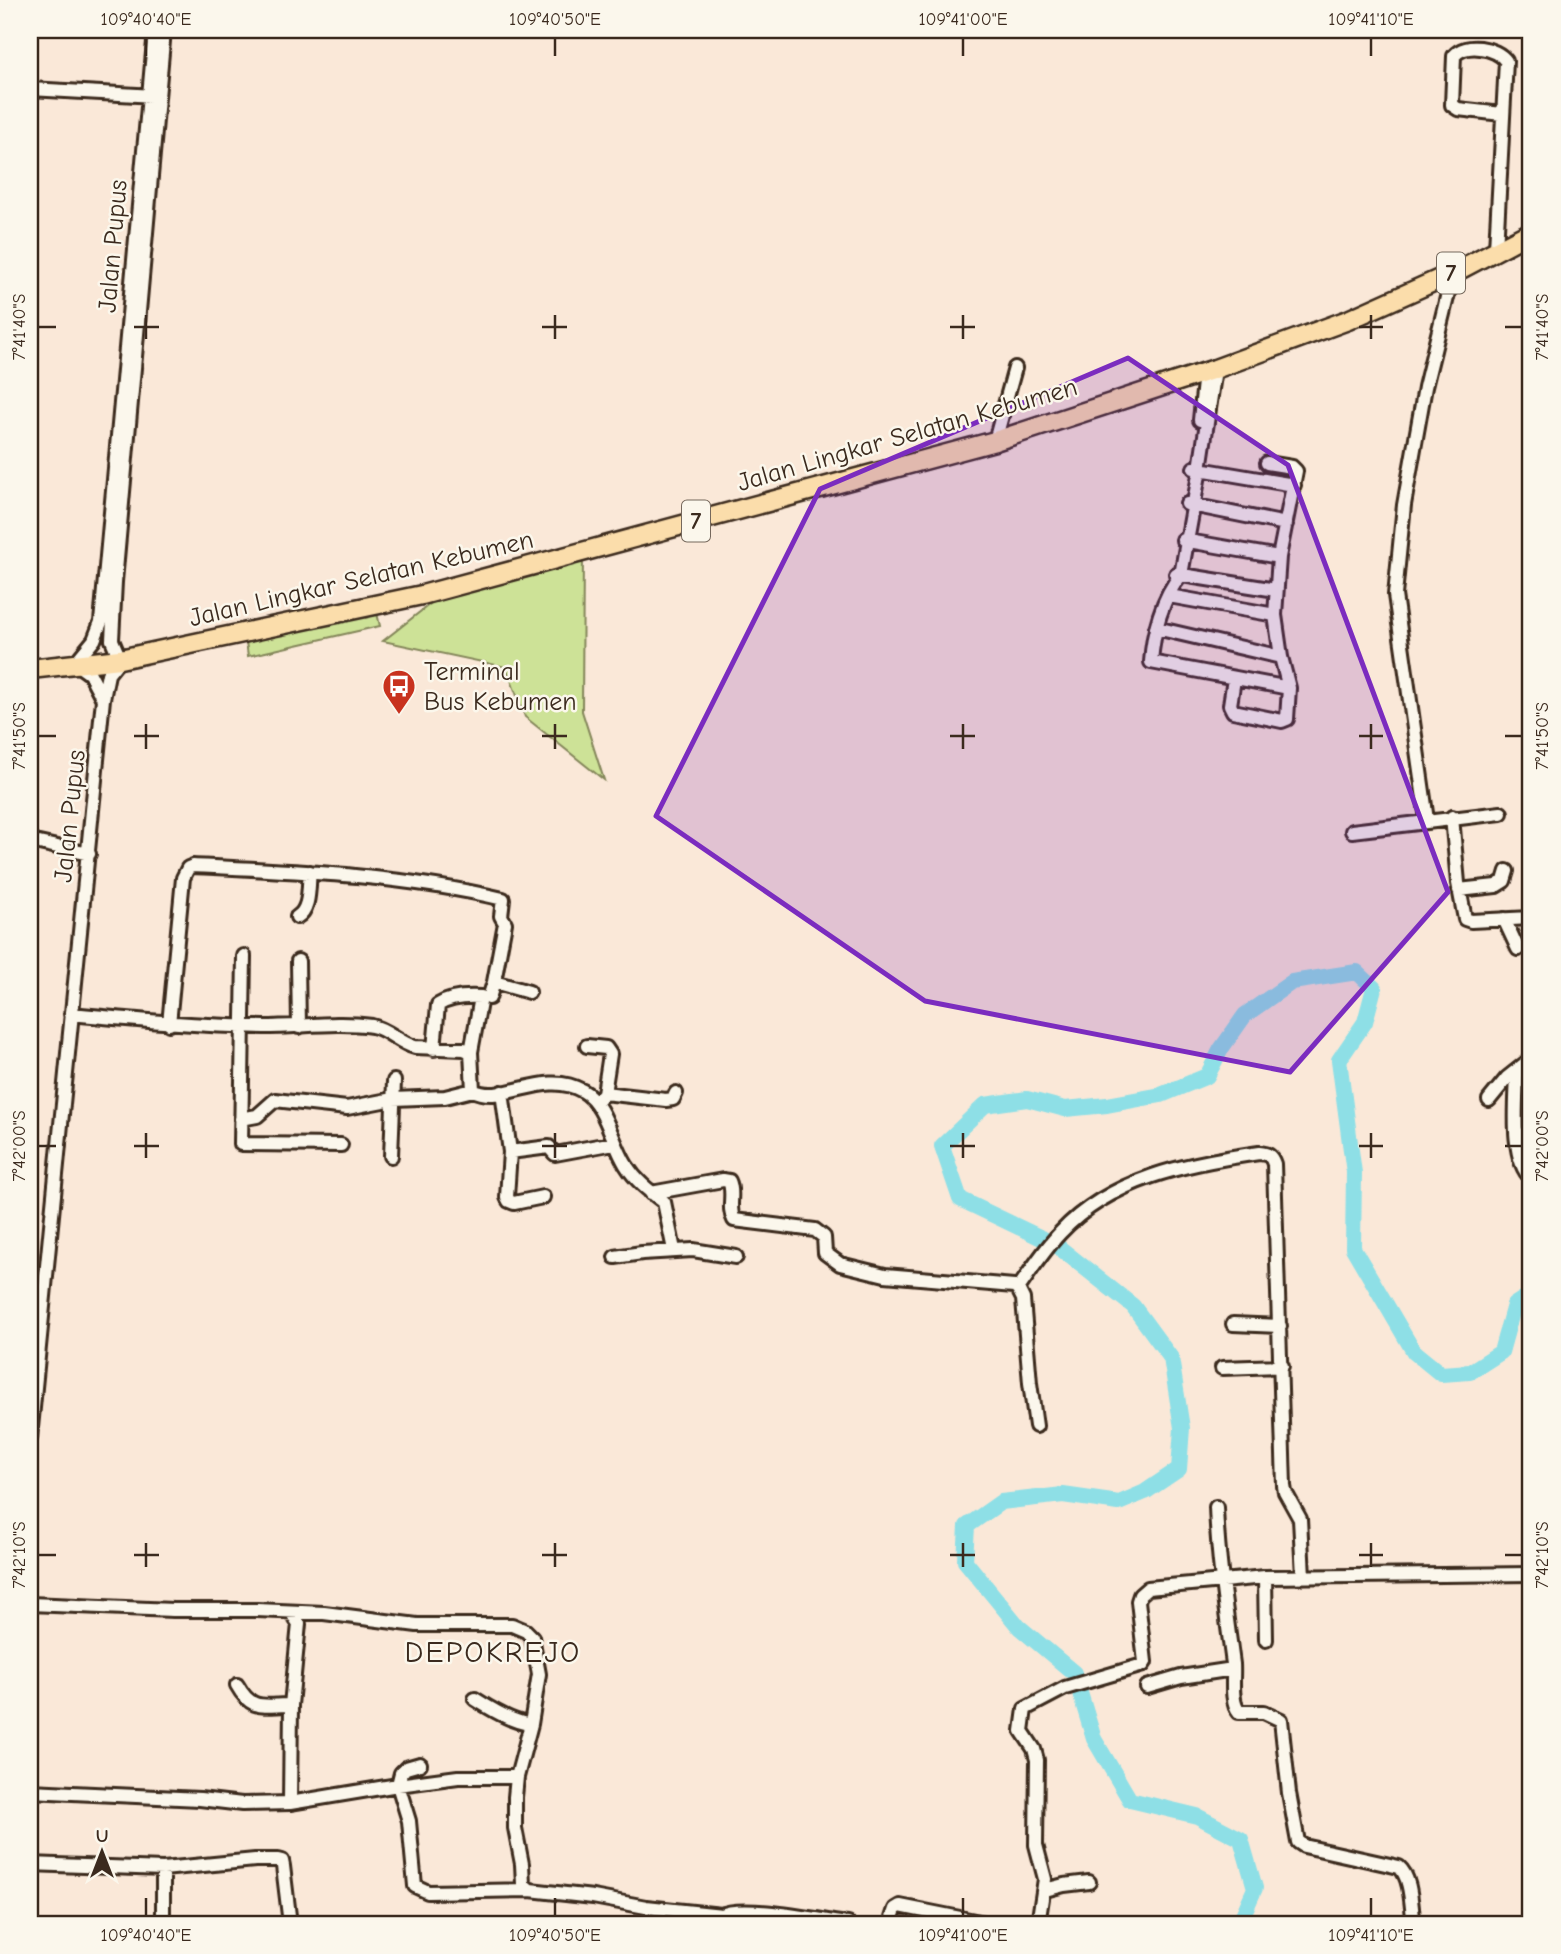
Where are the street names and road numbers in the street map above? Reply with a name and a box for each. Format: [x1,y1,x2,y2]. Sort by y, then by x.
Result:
street label: Jalan Pupus [92,178,134,314]
road number: 7 [1437,252,1465,294]
street label: Jalan Lingkar Selatan Kebumen [734,372,1081,498]
road number: 7 [682,500,710,542]
street label: Jalan Lingkar Selatan Kebumen [186,525,536,633]
street label: Jalan Pupus [48,748,92,884]

